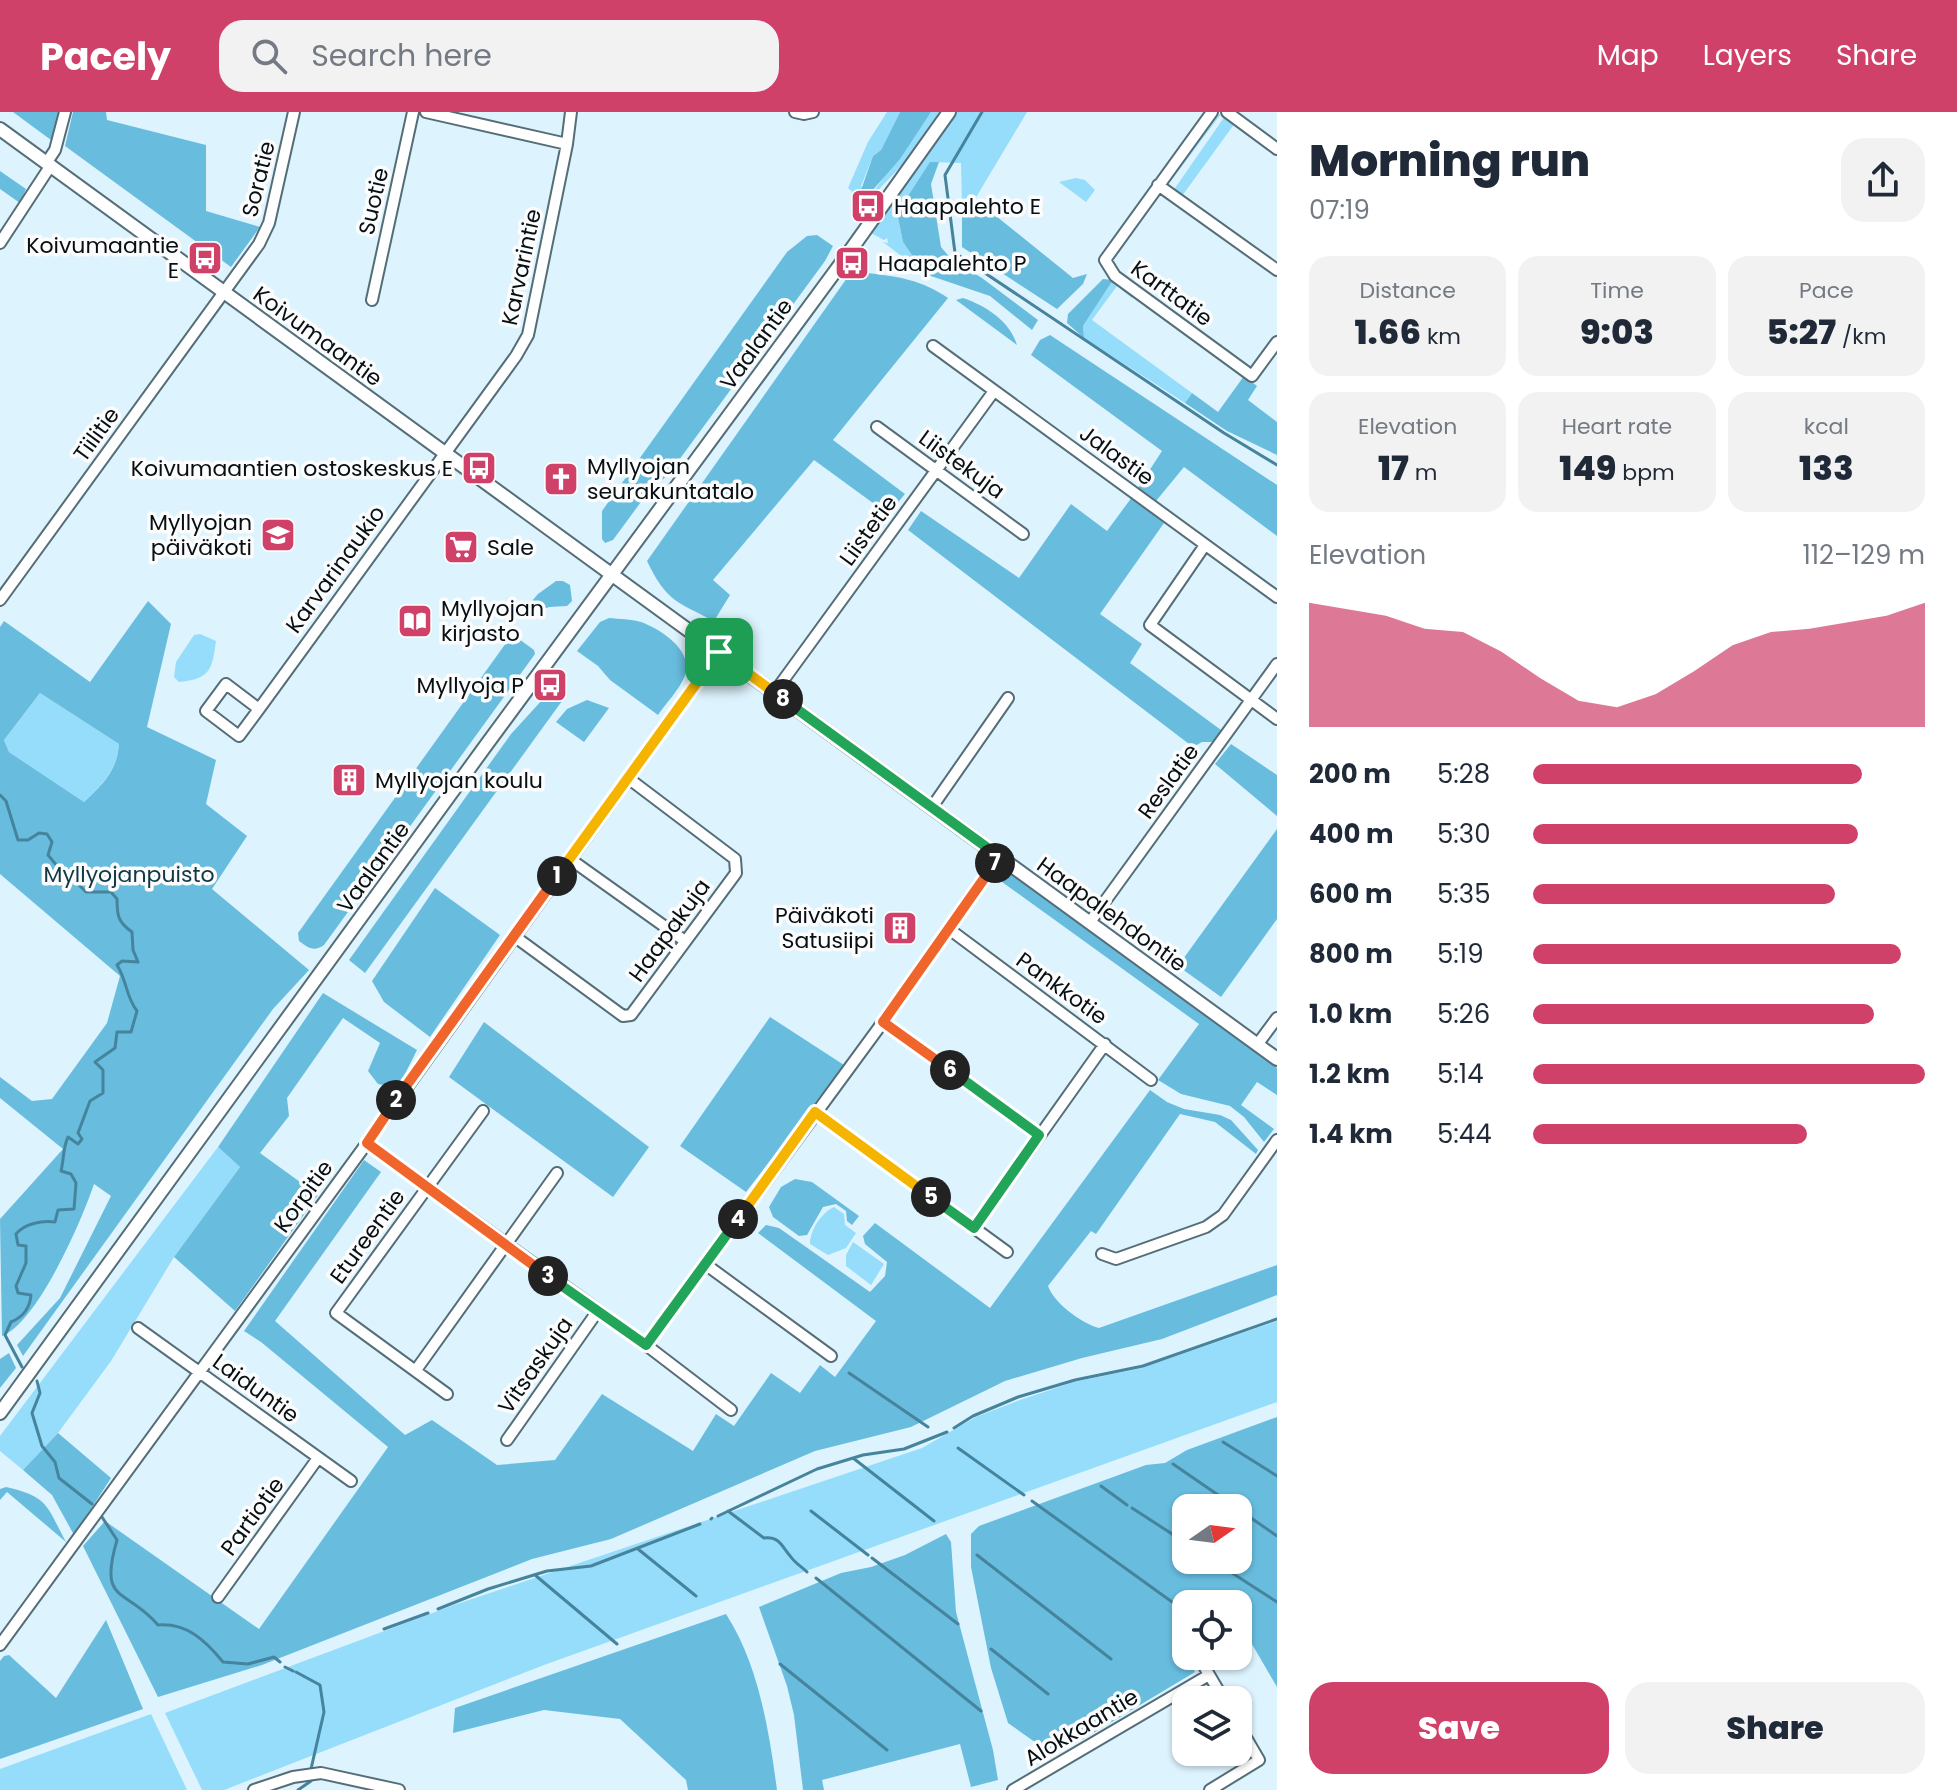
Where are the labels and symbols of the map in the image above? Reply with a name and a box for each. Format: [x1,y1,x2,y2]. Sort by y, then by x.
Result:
street label: Soratie [234,138,283,220]
street label: Suotie [351,164,396,238]
bus stop icon: Haapalehto E [849,187,887,225]
place label: Haapalehto E [894,191,1041,222]
street label: Karvarintie [494,206,549,328]
place label: Koivumaantie E [26,230,179,286]
bus stop icon: Koivumaantie E [186,239,224,277]
bus stop icon: Haapalehto P [833,244,871,282]
place label: Haapalehto P [878,248,1027,279]
street label: Karttatie [1124,253,1219,334]
street label: Koivumaantie [247,279,389,394]
street label: Vaalantie [713,292,800,396]
street label: Tiilitie [66,401,127,468]
street label: Jalastie [1073,418,1160,493]
street label: Liistekuja [912,423,1011,506]
bus stop icon: Koivumaantien ostoskeskus E [460,449,498,487]
place label: Myllyojan seurakuntatalo [587,451,754,507]
place label: Koivumaantien ostoskeskus E [131,453,453,484]
church icon: Myllyojan seurakuntatalo [542,460,580,498]
street label: Liistetie [832,489,905,572]
street label: Karvarinaukio [279,499,392,639]
place label: Myllyojan päiväkoti [149,507,252,563]
school or university icon: Myllyojan päiväkoti [259,516,297,554]
supermarket icon: Sale [442,528,480,566]
place label: Sale [487,532,534,563]
place label: Myllyojan kirjasto [441,593,544,649]
library icon: Myllyojan kirjasto [396,602,434,640]
pin [685,618,753,686]
bus stop icon: Myllyoja P [531,666,569,704]
place label: Myllyoja P [416,670,524,701]
pin: 8 [763,679,803,719]
street label: Reslatie [1131,737,1206,825]
building icon: Myllyojan koulu [330,761,368,799]
place label: Myllyojan koulu [375,765,543,796]
street label: Vaalantie [330,815,417,919]
pin: 7 [975,843,1015,883]
street label: Haapalehdontie [1031,850,1193,979]
pin: 1 [537,856,577,896]
park label: Myllyojanpuisto [44,859,214,890]
street label: Haapakuja [621,872,717,988]
place label: Päiväkoti Satusiipi [775,900,874,956]
building icon: Päiväkoti Satusiipi [881,909,919,947]
street label: Pankkotie [1010,945,1113,1032]
pin: 6 [930,1050,970,1090]
pin: 2 [376,1080,416,1120]
street label: Korpitie [267,1154,340,1239]
pin: 5 [911,1177,951,1217]
street label: Etureentie [323,1183,412,1290]
pin: 4 [718,1199,758,1239]
pin: 3 [528,1256,568,1296]
street label: Vitsaskuja [491,1311,580,1420]
street label: Laiduntie [206,1347,305,1430]
street label: Partiotie [213,1471,292,1562]
north arrow [1172,1494,1252,1574]
street label: Alokkaantie [1018,1681,1144,1774]

